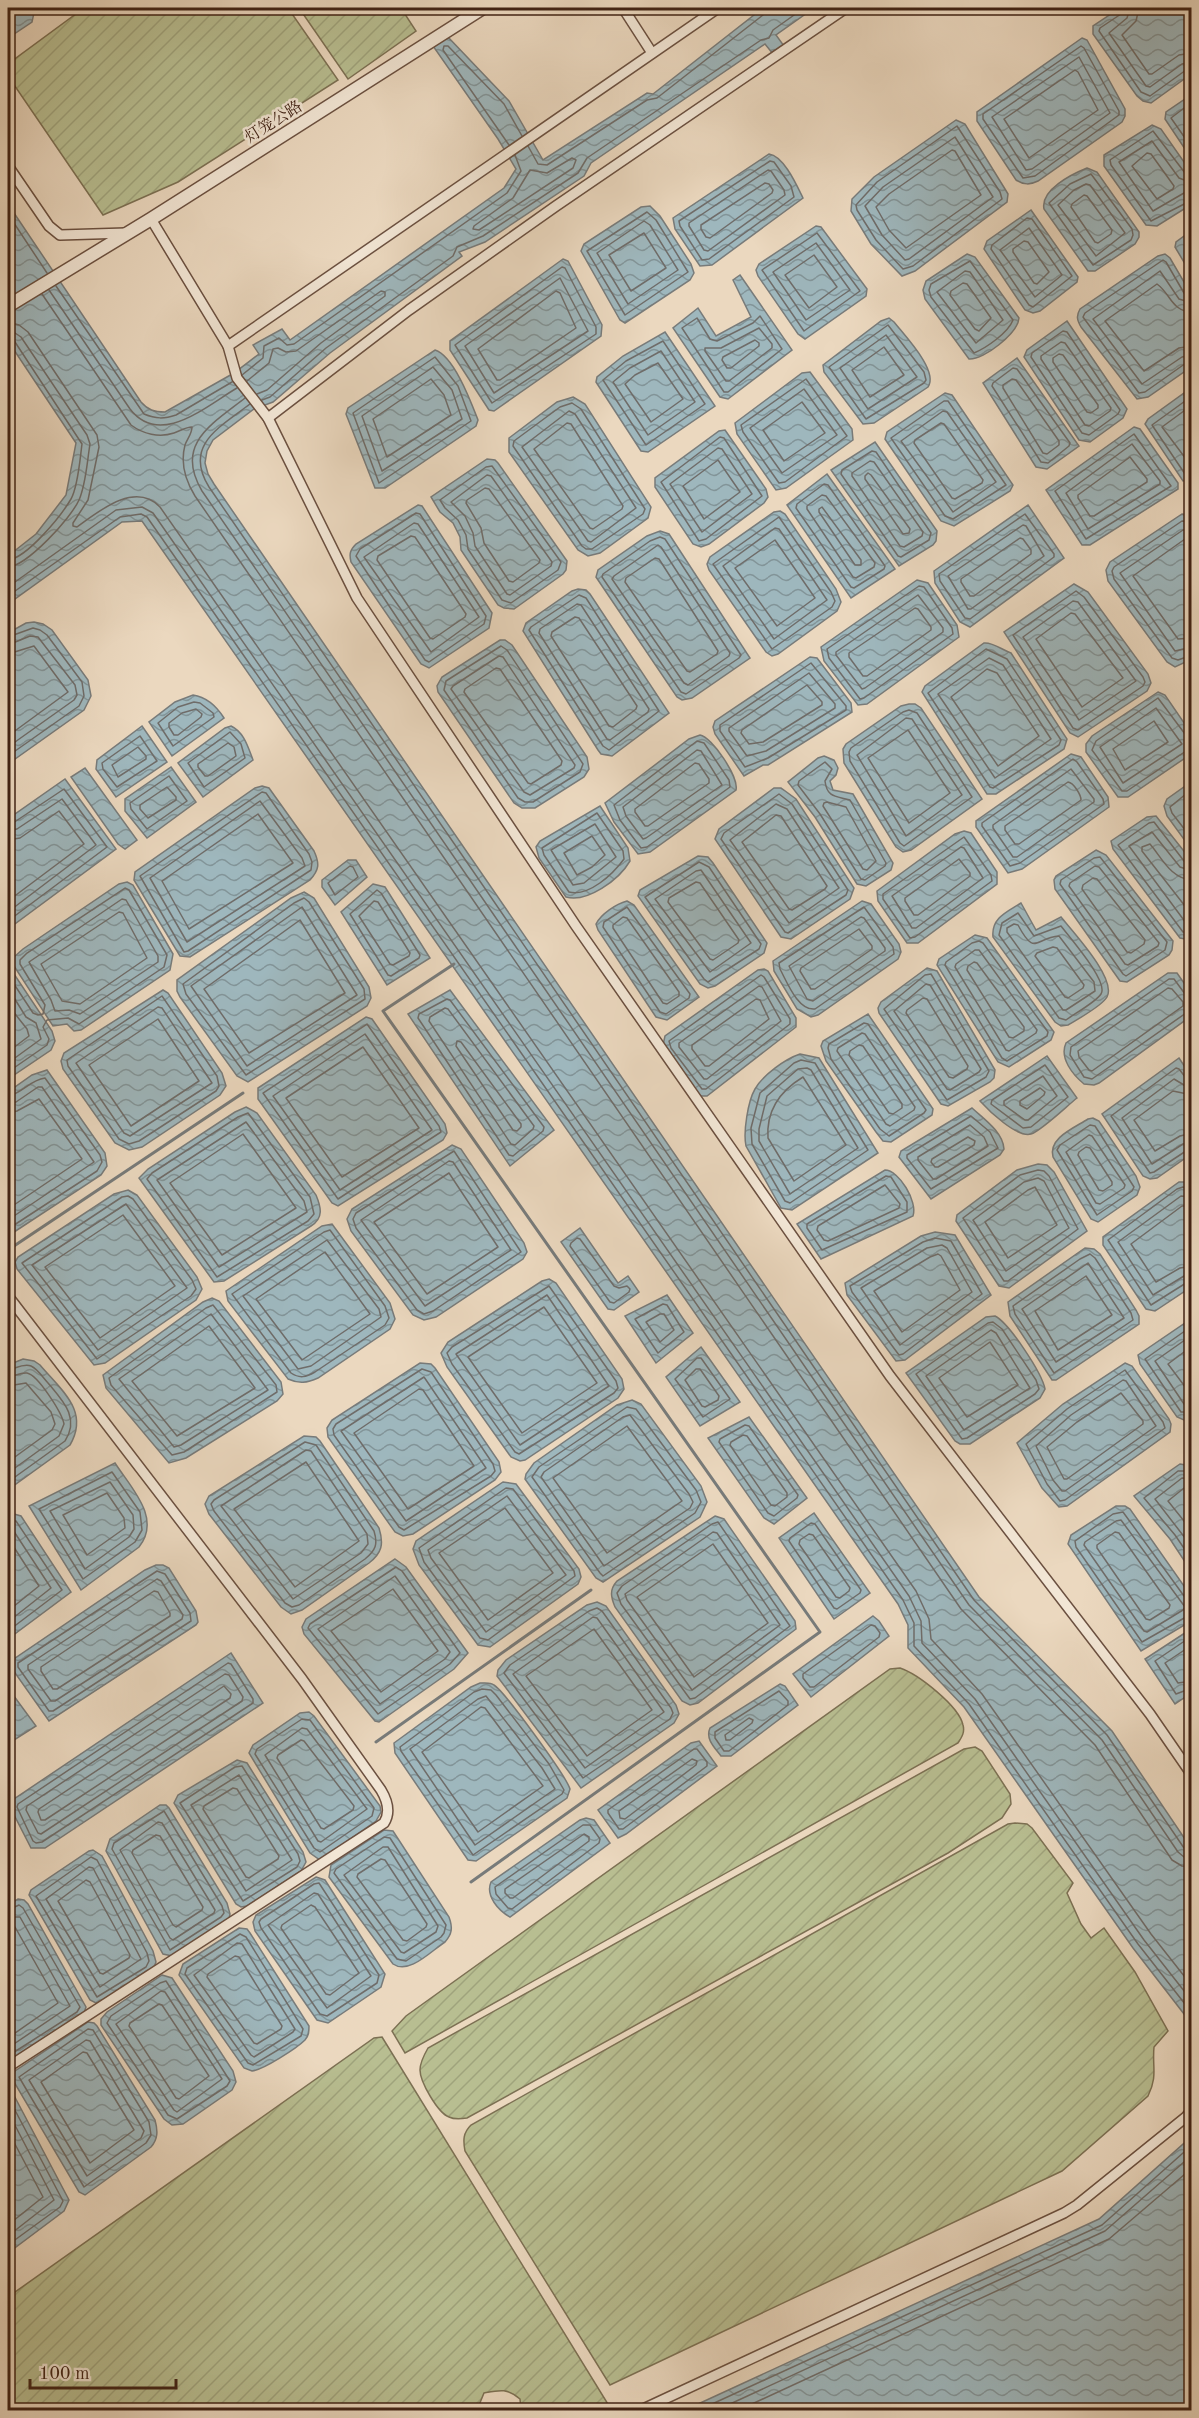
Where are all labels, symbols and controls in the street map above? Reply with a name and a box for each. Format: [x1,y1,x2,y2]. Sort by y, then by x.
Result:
street label: 灯笼公路 [242,97,305,146]
scale bar [30,2352,176,2390]
text: 100 m [39,2365,90,2383]

